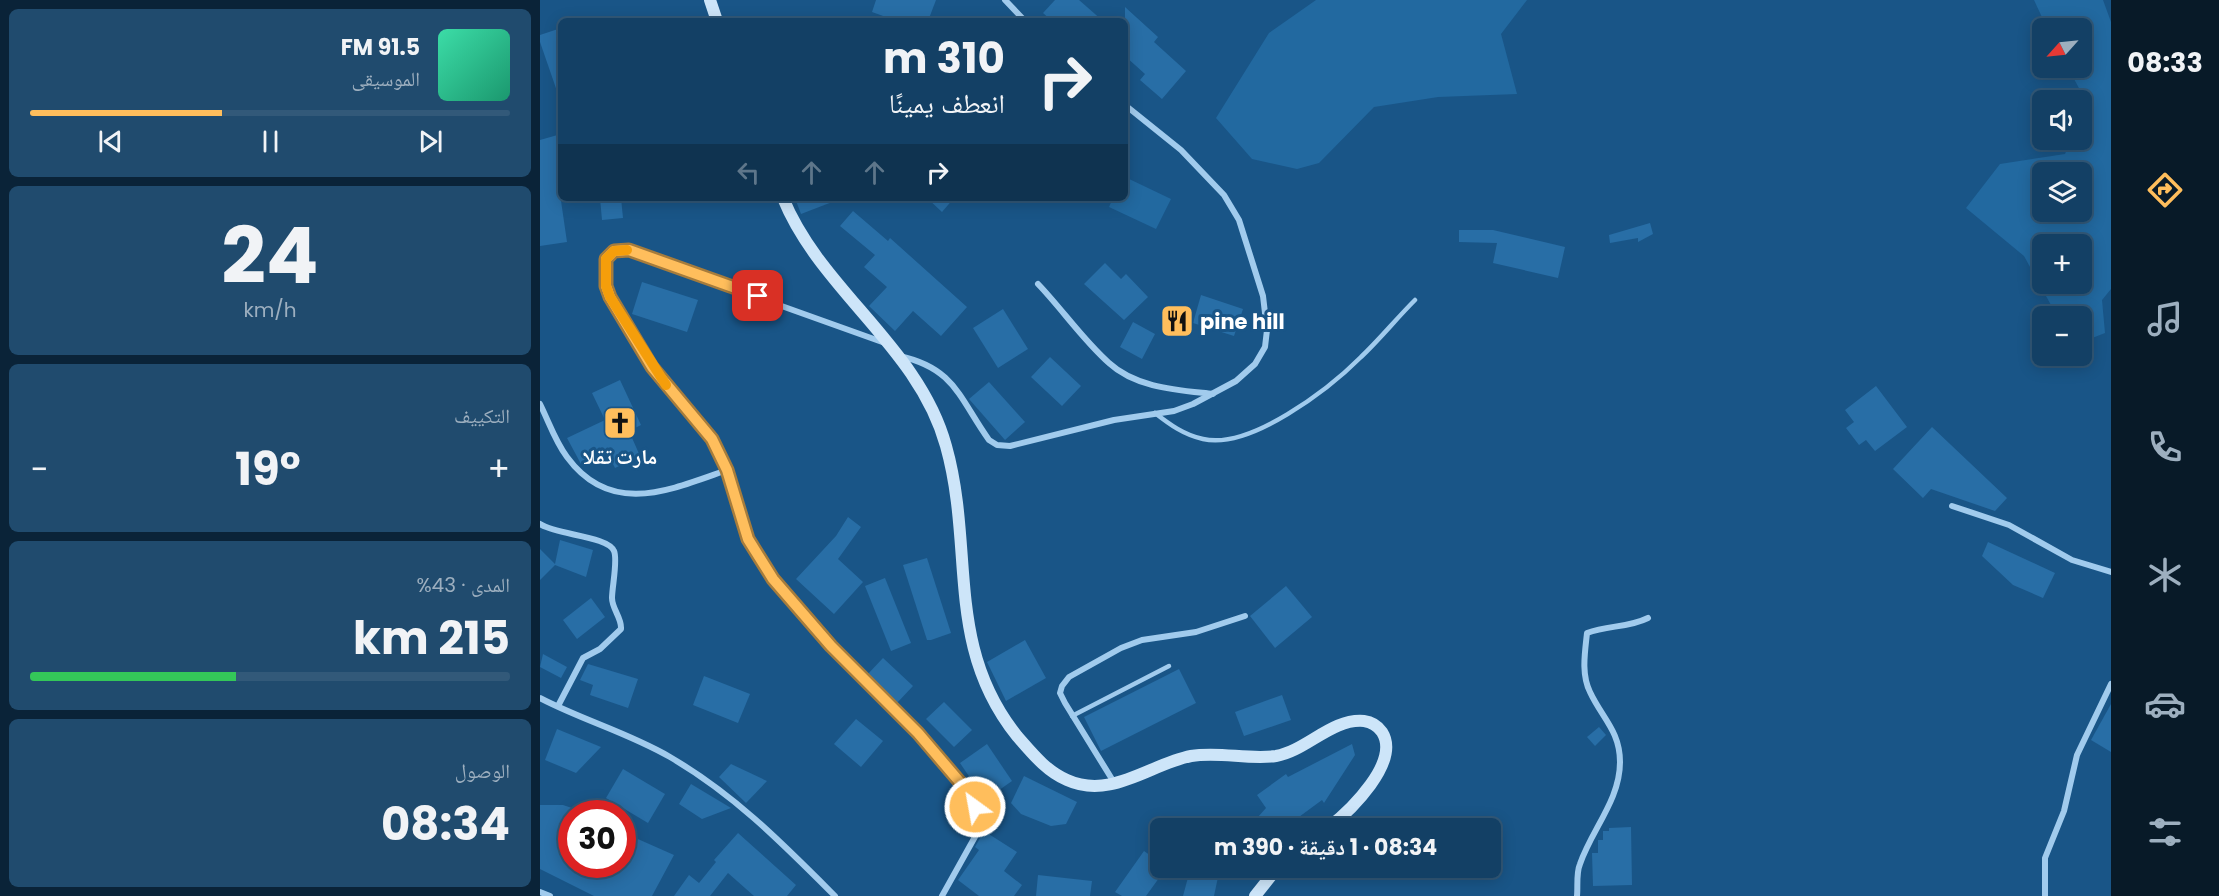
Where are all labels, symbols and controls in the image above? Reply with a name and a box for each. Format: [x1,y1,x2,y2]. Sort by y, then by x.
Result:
north arrow [2032,18,2092,78]
map controls [2032,18,2092,366]
text: 310 m [883,29,1005,88]
text: 91.5 FM [341,32,420,63]
icon: right [1026,42,1104,120]
text: 08:33 [2127,44,2203,81]
text: الموسيقى [352,65,420,93]
text: انعطف يمينًا [889,85,1005,122]
button: sound [2032,90,2092,150]
icon: previous [94,125,127,158]
icon: pause [254,125,287,158]
icon: next [414,125,447,158]
icon: left [732,156,765,189]
icon: ahead [795,156,828,189]
icon: ahead [858,156,891,189]
icon: right [921,156,954,189]
button: layers [2032,162,2092,222]
icon: directions [2144,169,2186,211]
text: 24 [221,201,319,310]
button: + [2032,234,2092,294]
pin [732,270,783,321]
icon: arrive [741,279,774,312]
text: km/h [243,296,297,324]
icon: music [2144,298,2186,340]
restaurant icon: pine hill [1159,303,1195,339]
button: − [2032,306,2092,366]
place label: pine hill [1200,307,1285,336]
text: التكييف [454,402,510,430]
church icon: مارت تقلا [602,405,638,441]
icon: phone [2144,426,2186,468]
text: 19° [235,438,301,501]
place label: مارت تقلا [583,442,657,471]
text: − [30,446,48,493]
text: + [487,446,510,493]
icon: climate [2144,554,2186,596]
text: المدى · 43% [416,571,510,599]
text: 215 km [353,607,510,670]
icon: car [2144,683,2186,725]
text: الوصول [455,757,510,785]
position arrow [943,775,1007,839]
text: 08:34 [381,793,510,856]
speed limit sign: 30 [558,800,636,878]
icon: filters [2144,811,2186,853]
text: 08:34 · 1 دقيقة · 390 m [1214,832,1437,863]

